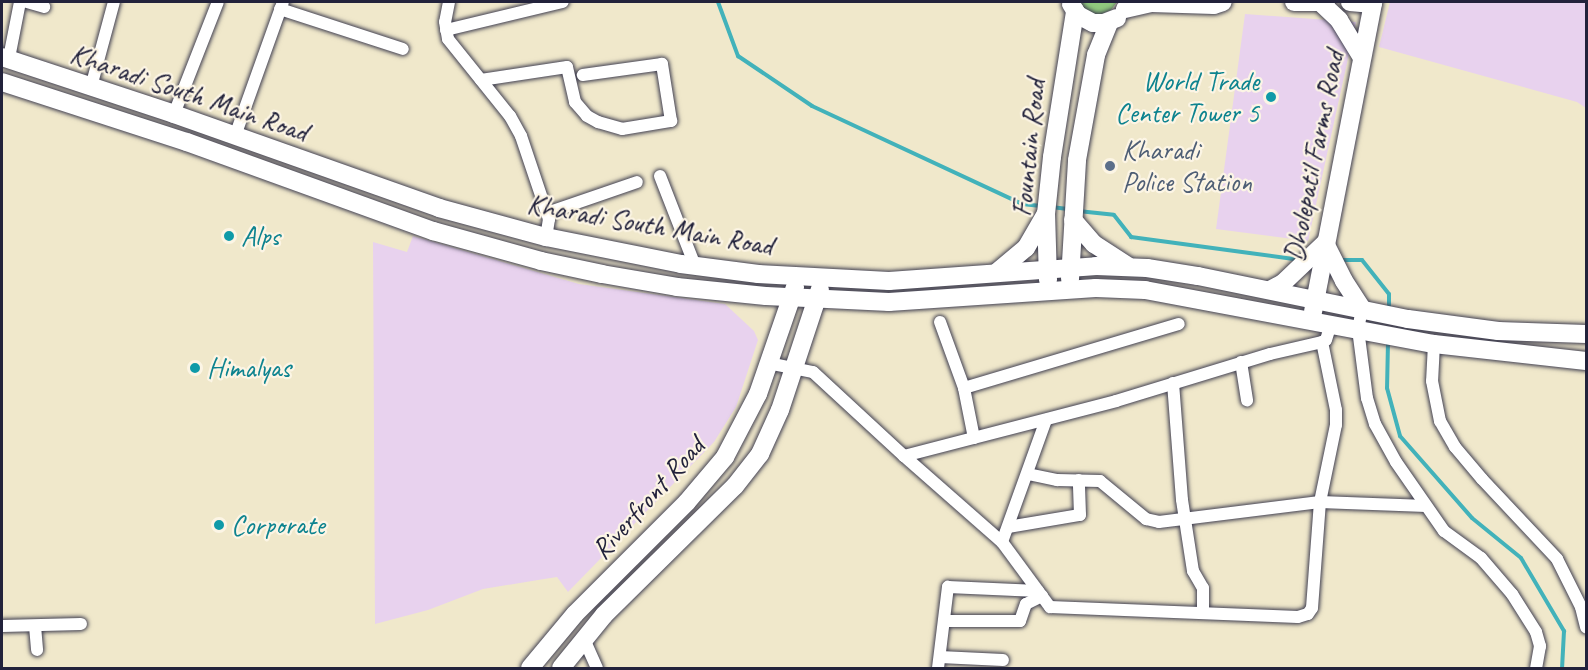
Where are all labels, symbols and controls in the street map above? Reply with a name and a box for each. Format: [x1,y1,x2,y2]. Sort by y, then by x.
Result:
street label: Kharadi South Main Road [65,36,313,150]
street label: Dholepatil Farms Road [1277,47,1351,265]
place label: World Trade Center Tower 5 [1116,64,1259,130]
street label: Fountain Road [1005,78,1053,218]
marker: World Trade Center Tower 5 [1264,90,1278,104]
place label: Kharadi Police Station [1122,133,1252,199]
marker: Kharadi Police Station [1103,159,1117,173]
street label: Kharadi South Main Road [524,187,776,263]
place label: Alps [241,219,280,253]
marker: Alps [222,229,236,243]
place label: Himalyas [207,351,290,385]
marker: Himalyas [188,361,202,375]
street label: Riverfront Road [584,430,712,566]
place label: Corporate [231,508,325,542]
marker: Corporate [212,518,226,532]

